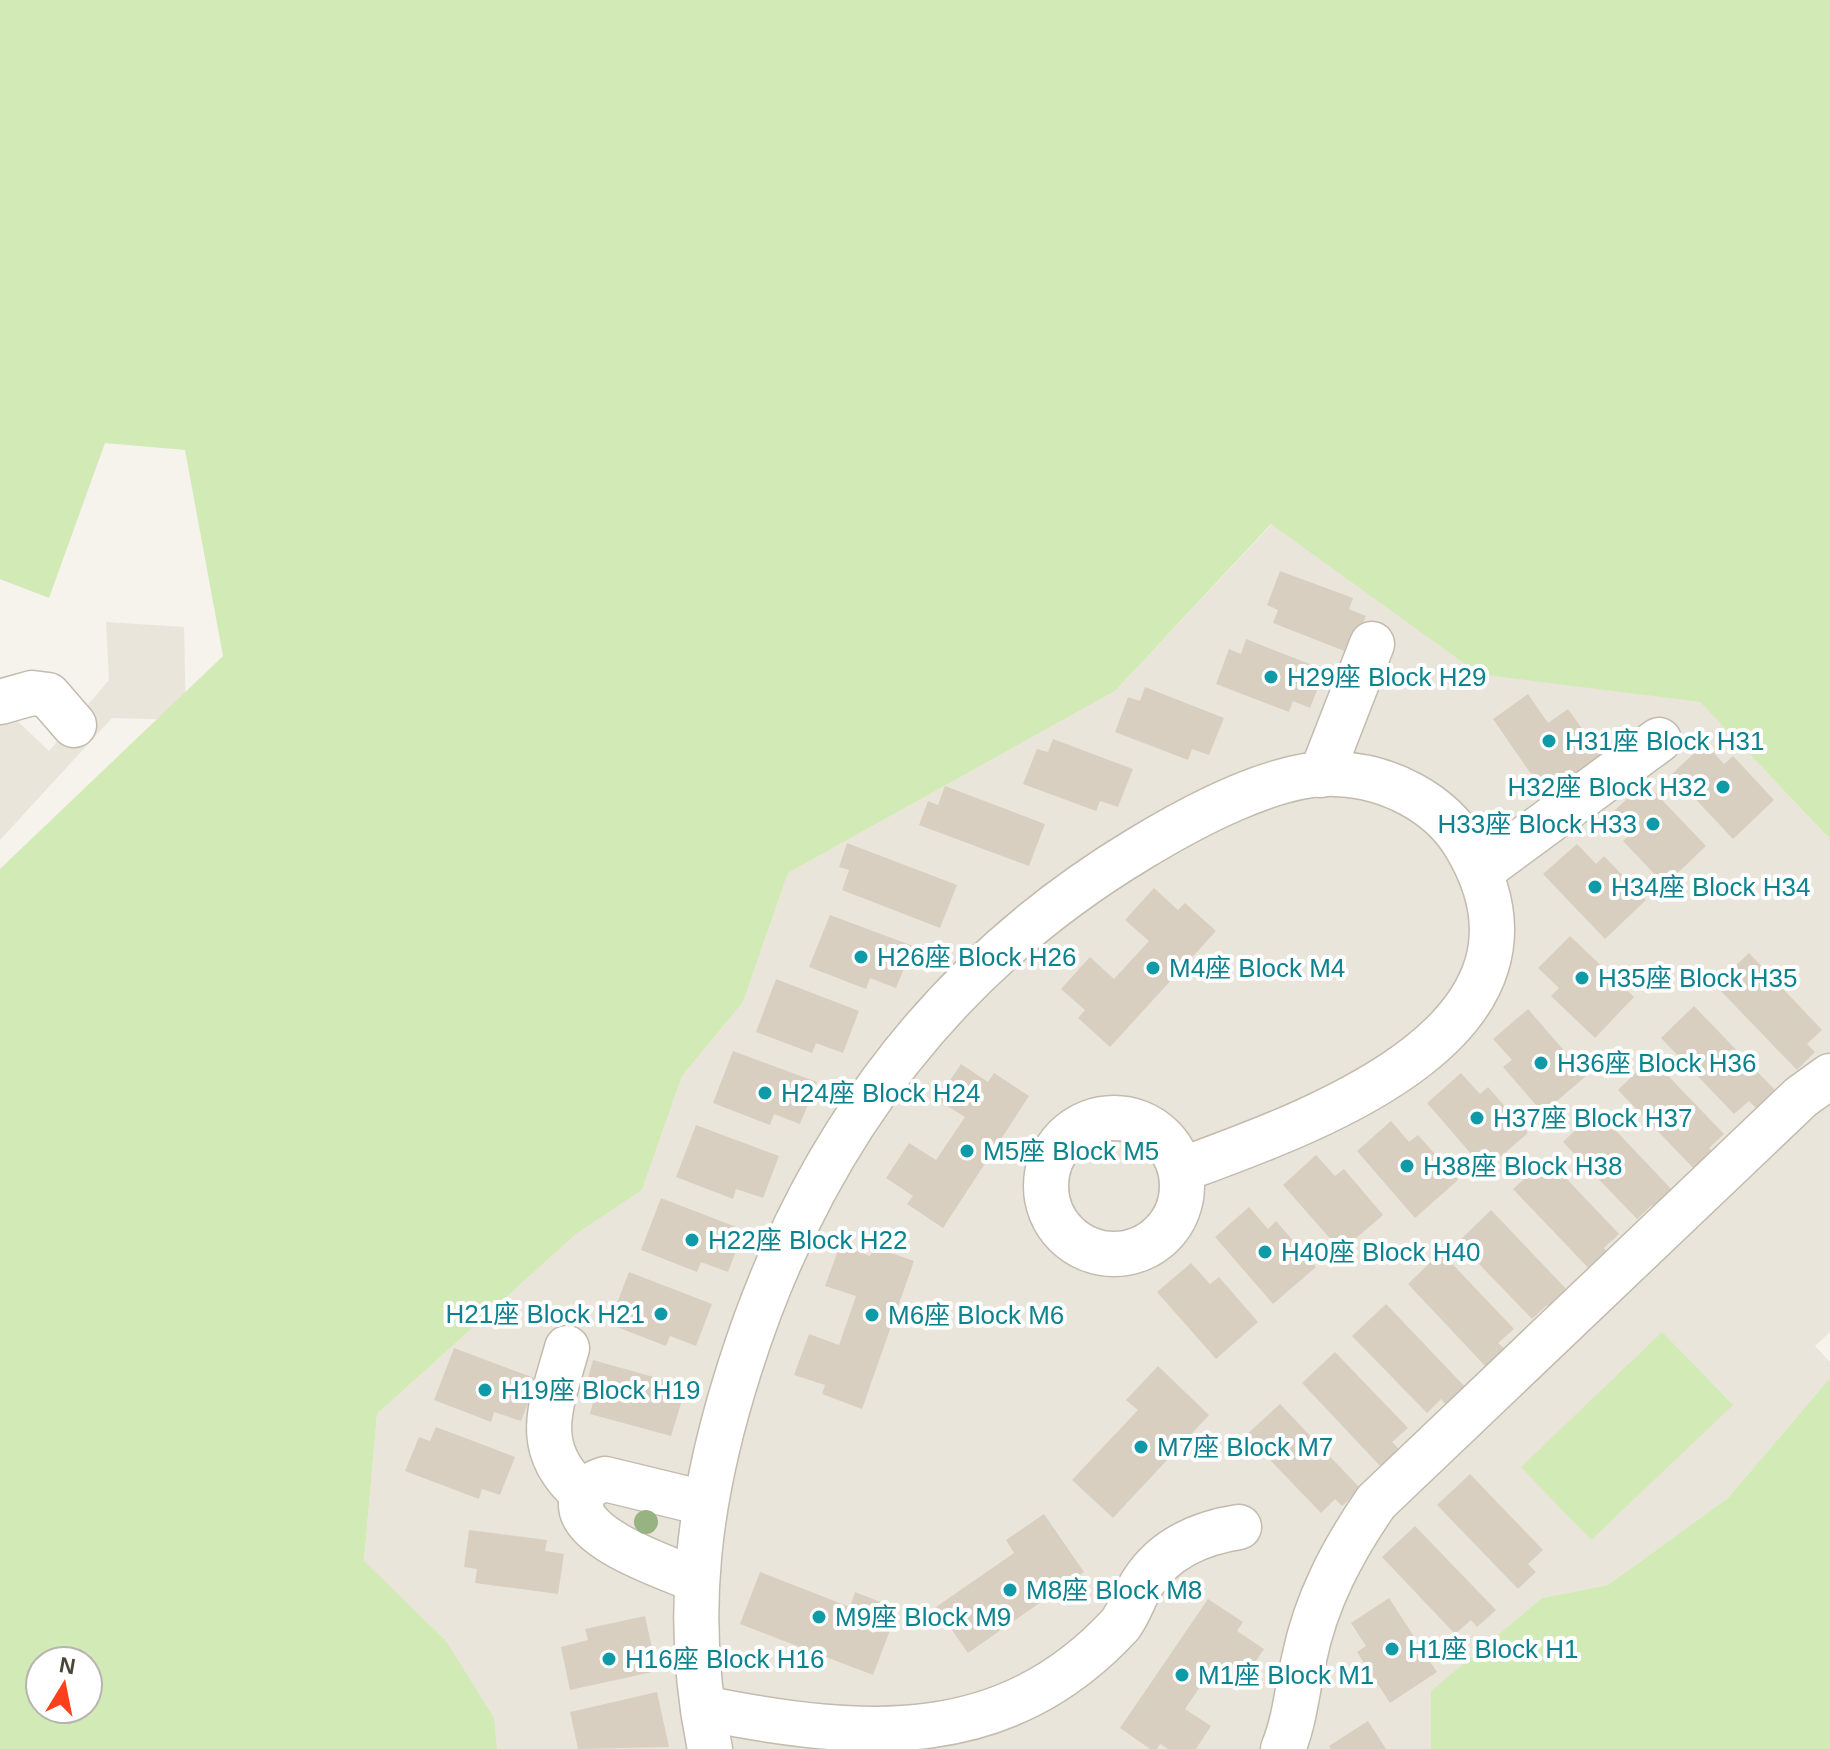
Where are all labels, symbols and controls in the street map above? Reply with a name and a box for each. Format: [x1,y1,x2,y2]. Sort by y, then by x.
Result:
place label: H29座 Block H29 [1287,662,1486,692]
marker: H29座 Block H29 [1262,668,1280,686]
place label: H31座 Block H31 [1565,726,1764,756]
marker: H31座 Block H31 [1540,732,1558,750]
place label: H32座 Block H32 [1508,772,1707,802]
marker: H32座 Block H32 [1714,778,1732,796]
place label: H33座 Block H33 [1438,809,1637,839]
marker: H33座 Block H33 [1644,815,1662,833]
place label: H34座 Block H34 [1611,872,1810,902]
marker: H34座 Block H34 [1586,878,1604,896]
place label: H26座 Block H26 [877,942,1076,972]
marker: H26座 Block H26 [852,948,870,966]
place label: M4座 Block M4 [1169,953,1345,983]
marker: M4座 Block M4 [1144,959,1162,977]
place label: H35座 Block H35 [1598,963,1797,993]
marker: H35座 Block H35 [1573,969,1591,987]
place label: H36座 Block H36 [1557,1048,1756,1078]
marker: H36座 Block H36 [1532,1054,1550,1072]
place label: H24座 Block H24 [781,1078,980,1108]
marker: H24座 Block H24 [756,1084,774,1102]
place label: H37座 Block H37 [1493,1103,1692,1133]
marker: H37座 Block H37 [1468,1109,1486,1127]
place label: M5座 Block M5 [983,1136,1159,1166]
marker: M5座 Block M5 [958,1142,976,1160]
place label: H38座 Block H38 [1423,1151,1622,1181]
marker: H38座 Block H38 [1398,1157,1416,1175]
place label: H22座 Block H22 [708,1225,907,1255]
marker: H22座 Block H22 [683,1231,701,1249]
place label: H40座 Block H40 [1281,1237,1480,1267]
marker: H40座 Block H40 [1256,1243,1274,1261]
place label: H21座 Block H21 [446,1299,645,1329]
place label: M6座 Block M6 [888,1300,1064,1330]
marker: H21座 Block H21 [652,1305,670,1323]
marker: M6座 Block M6 [863,1306,881,1324]
place label: H19座 Block H19 [501,1375,700,1405]
marker: H19座 Block H19 [476,1381,494,1399]
place label: M7座 Block M7 [1157,1432,1333,1462]
marker: M7座 Block M7 [1132,1438,1150,1456]
place label: M8座 Block M8 [1026,1575,1202,1605]
marker: M8座 Block M8 [1001,1581,1019,1599]
place label: M9座 Block M9 [835,1602,1011,1632]
marker: M9座 Block M9 [810,1608,828,1626]
place label: H1座 Block H1 [1408,1634,1579,1664]
marker: H1座 Block H1 [1383,1640,1401,1658]
place label: H16座 Block H16 [625,1644,824,1674]
north arrow [24,1645,104,1725]
marker: H16座 Block H16 [600,1650,618,1668]
text: N [57,1652,77,1679]
place label: M1座 Block M1 [1198,1660,1374,1690]
marker: M1座 Block M1 [1173,1666,1191,1684]

